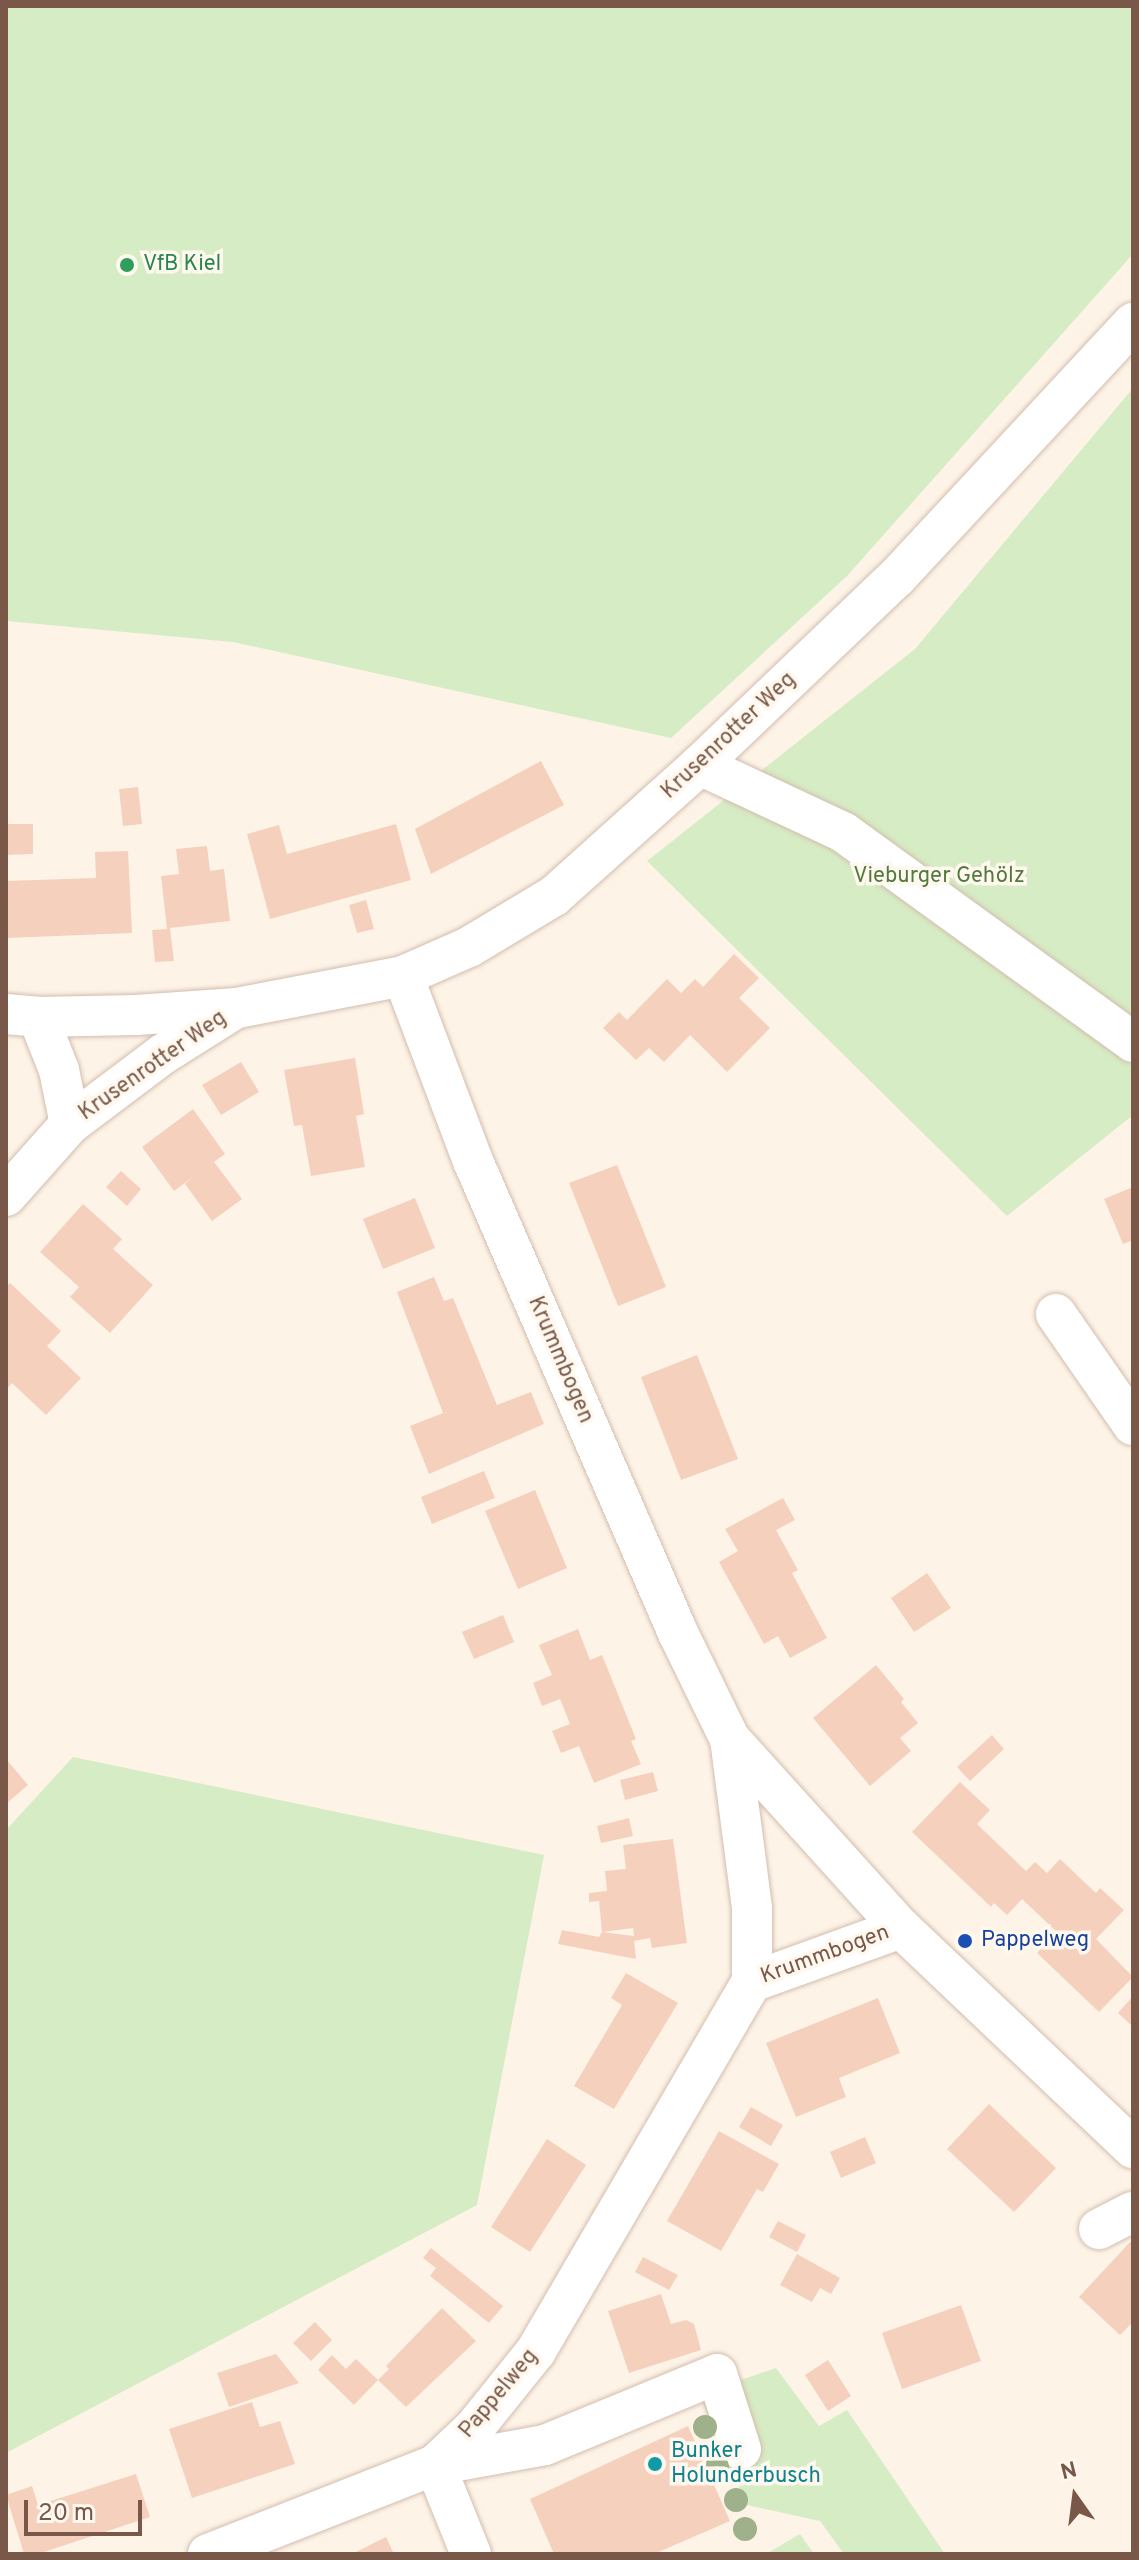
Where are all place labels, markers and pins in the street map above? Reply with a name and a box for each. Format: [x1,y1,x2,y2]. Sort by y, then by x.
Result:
place label: VfB Kiel [143,252,221,278]
marker: VfB Kiel [118,256,136,274]
place label: Pappelweg [981,1928,1089,1954]
marker: Pappelweg [956,1932,974,1950]
place label: Bunker Holunderbusch [671,2438,821,2490]
marker: Bunker Holunderbusch [646,2455,664,2473]

